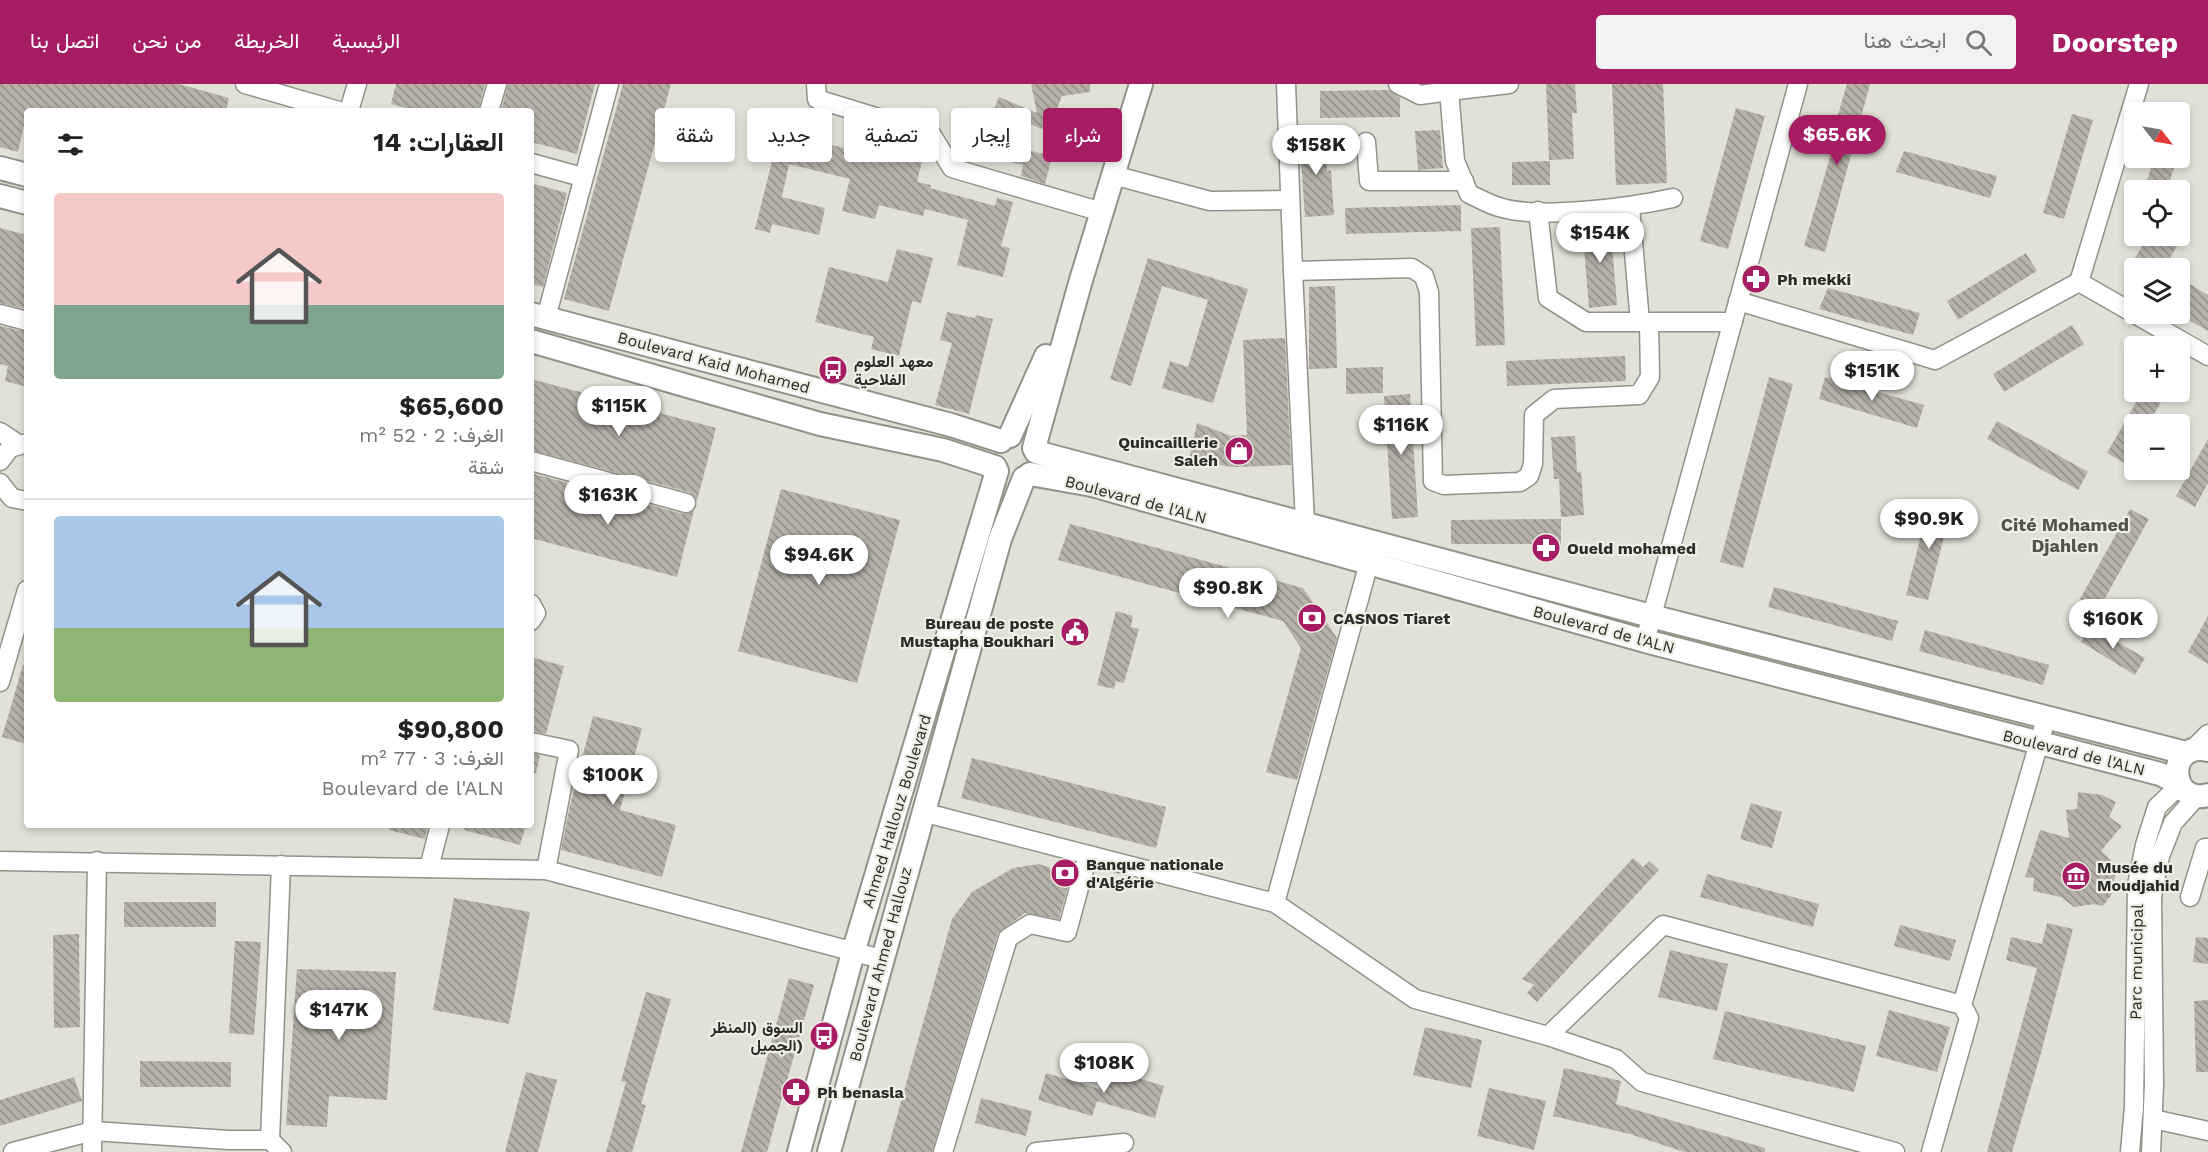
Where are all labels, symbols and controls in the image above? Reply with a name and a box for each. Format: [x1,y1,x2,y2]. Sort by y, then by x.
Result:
search box [1596,15,2016,69]
icon: search [1962,26,1995,59]
text: Doorstep [2052,26,2178,59]
text: اتصل بنا [30,28,99,53]
text: من نحن [132,28,201,53]
text: الخريطة [234,28,299,53]
text: الرئيسية [332,28,400,53]
text: ابحث هنا [1864,28,1947,53]
north arrow [2124,102,2190,168]
map controls [2124,102,2190,480]
chip: شقة [655,108,735,162]
chip: جديد [747,108,832,162]
chip: تصفية [844,108,939,162]
chip: إيجار [951,108,1031,162]
chip: شراء [1043,108,1122,162]
pin: $65.6K [1788,115,1886,166]
text: $65.6K [1803,122,1871,146]
pin: $158K [1274,125,1358,176]
text: العقارات: 14 [373,127,504,157]
icon: filters [54,128,87,161]
text: $158K [1286,132,1346,156]
button: locate [2124,180,2190,246]
pin: $154K [1558,213,1642,264]
text: $154K [1570,220,1630,244]
icon: home [225,232,333,340]
button: layers [2124,258,2190,324]
pharmacy icon: Ph mekki [1740,263,1772,295]
place label: Ph mekki [1777,270,1851,289]
street label: Boulevard Kaid Mohamed [616,328,812,397]
button: + [2124,336,2190,402]
pin: $151K [1830,351,1914,402]
place label: معهد العلوم الفلاحية [854,352,934,389]
bus stop icon: معهد العلوم الفلاحية [817,354,849,386]
text: $151K [1844,358,1900,382]
pin: $115K [577,386,661,437]
text: $65,600 [399,391,504,421]
text: $115K [591,393,647,417]
pin: $116K [1359,405,1443,456]
text: $116K [1373,412,1429,436]
button: − [2124,414,2190,480]
text: الغرف: 2 · 52 m² [359,423,504,447]
place label: Quincaillerie Saleh [1118,433,1218,470]
shop icon: Quincaillerie Saleh [1223,435,1255,467]
text: شقة [468,455,504,479]
street label: Boulevard de l'ALN [1063,471,1209,528]
pin: $163K [566,475,650,526]
text: $163K [578,482,638,506]
pin: $90.9K [1880,499,1978,550]
text: $90.9K [1894,506,1964,530]
district label: Cité Mohamed Djahlen [2001,514,2129,556]
pharmacy icon: Oueld mohamed [1530,532,1562,564]
pin: $94.6K [770,535,868,586]
place label: Oueld mohamed [1567,539,1696,558]
text: $94.6K [784,542,854,566]
icon: home [225,555,333,663]
pin: $90.8K [1179,568,1277,619]
text: $90.8K [1193,575,1263,599]
pin: $160K [2071,599,2155,650]
street label: Boulevard de l'ALN [1531,601,1677,658]
bank icon: CASNOS Tiaret [1296,602,1328,634]
text: $160K [2083,606,2143,630]
place label: CASNOS Tiaret [1333,609,1450,628]
place label: Bureau de poste Mustapha Boukhari [900,614,1054,651]
public building icon: Bureau de poste Mustapha Boukhari [1059,616,1091,648]
street label: Ahmed Hallouz Boulevard [858,712,935,910]
text: $90,800 [397,714,504,744]
street label: Boulevard de l'ALN [2001,726,2147,779]
text: الغرف: 3 · 77 m² [360,746,504,770]
pin: $100K [571,755,655,806]
text: $100K [582,762,644,786]
text: Boulevard de l'ALN [322,776,504,800]
place label: Banque nationale d'Algérie [1086,855,1224,892]
bank icon: Banque nationale d'Algérie [1049,857,1081,889]
place label: Musée du Moudjahid [2097,858,2180,895]
museum icon: Musée du Moudjahid [2060,860,2092,892]
street label: Boulevard Ahmed Hallouz [845,865,916,1064]
street label: Parc municipal [2126,904,2147,1020]
pin: $147K [297,990,381,1041]
text: $147K [309,997,369,1021]
place label: السوق (المنظر الجميل) [709,1018,803,1055]
bus stop icon: السوق (المنظر الجميل) [808,1020,840,1052]
pin: $108K [1062,1043,1146,1094]
text: $108K [1074,1050,1134,1074]
pharmacy icon: Ph benasla [780,1076,812,1108]
place label: Ph benasla [817,1083,905,1102]

